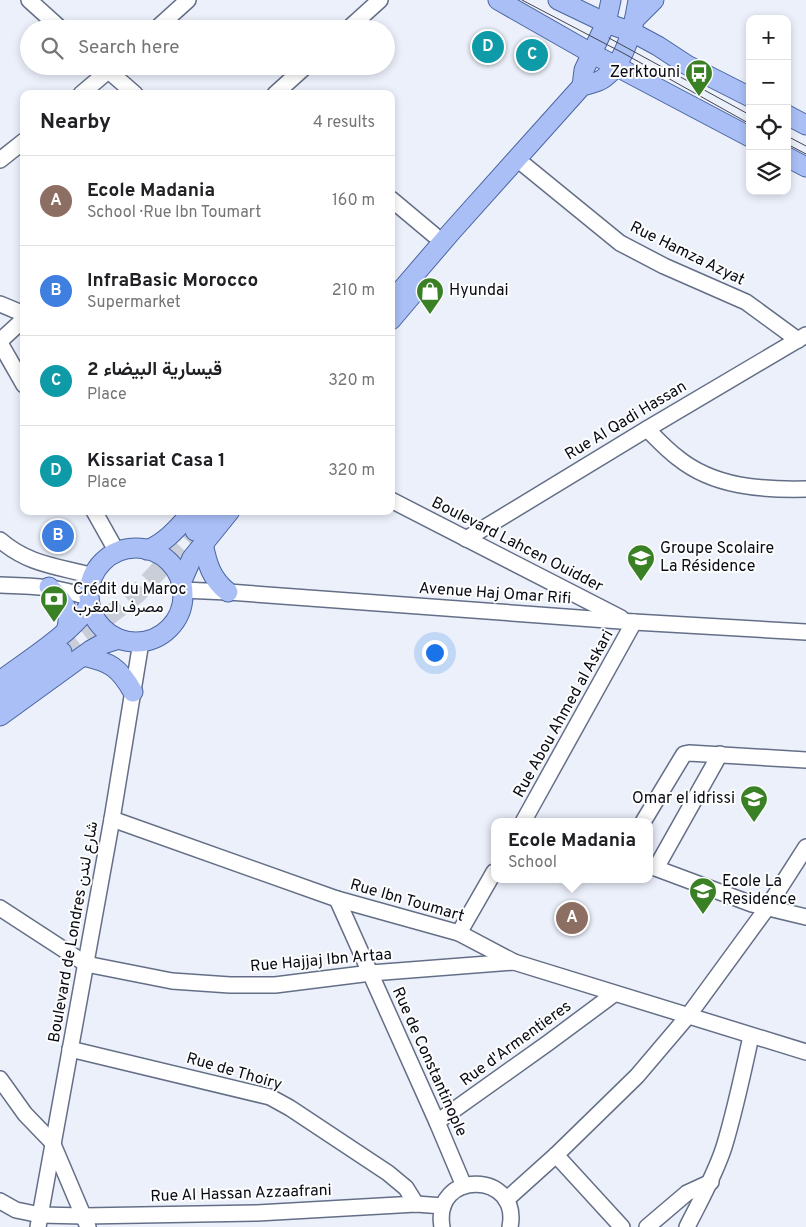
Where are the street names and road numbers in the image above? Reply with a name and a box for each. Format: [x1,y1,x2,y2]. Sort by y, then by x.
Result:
street label: Rue Hamza Azyat [626,218,748,290]
street label: Rue Al Qadi Hassan [562,377,690,465]
street label: Boulevard Lahcen Ouidder [428,493,606,597]
street label: Avenue Haj Omar Rifi [418,579,572,609]
street label: Rue Abou Ahmed al Askari [510,627,618,801]
street label: Boulevard de Londres شارع لندن [45,820,103,1044]
street label: Rue Ibn Toumart [348,875,466,927]
street label: Rue Hajjaj Ibn Artaa [249,945,393,977]
street label: Rue de Constantinople [387,984,471,1140]
street label: Rue d'Armentieres [456,997,576,1091]
street label: Rue de Thoiry [184,1049,284,1095]
street label: Rue Al Hassan Azzaafrani [150,1181,332,1207]

